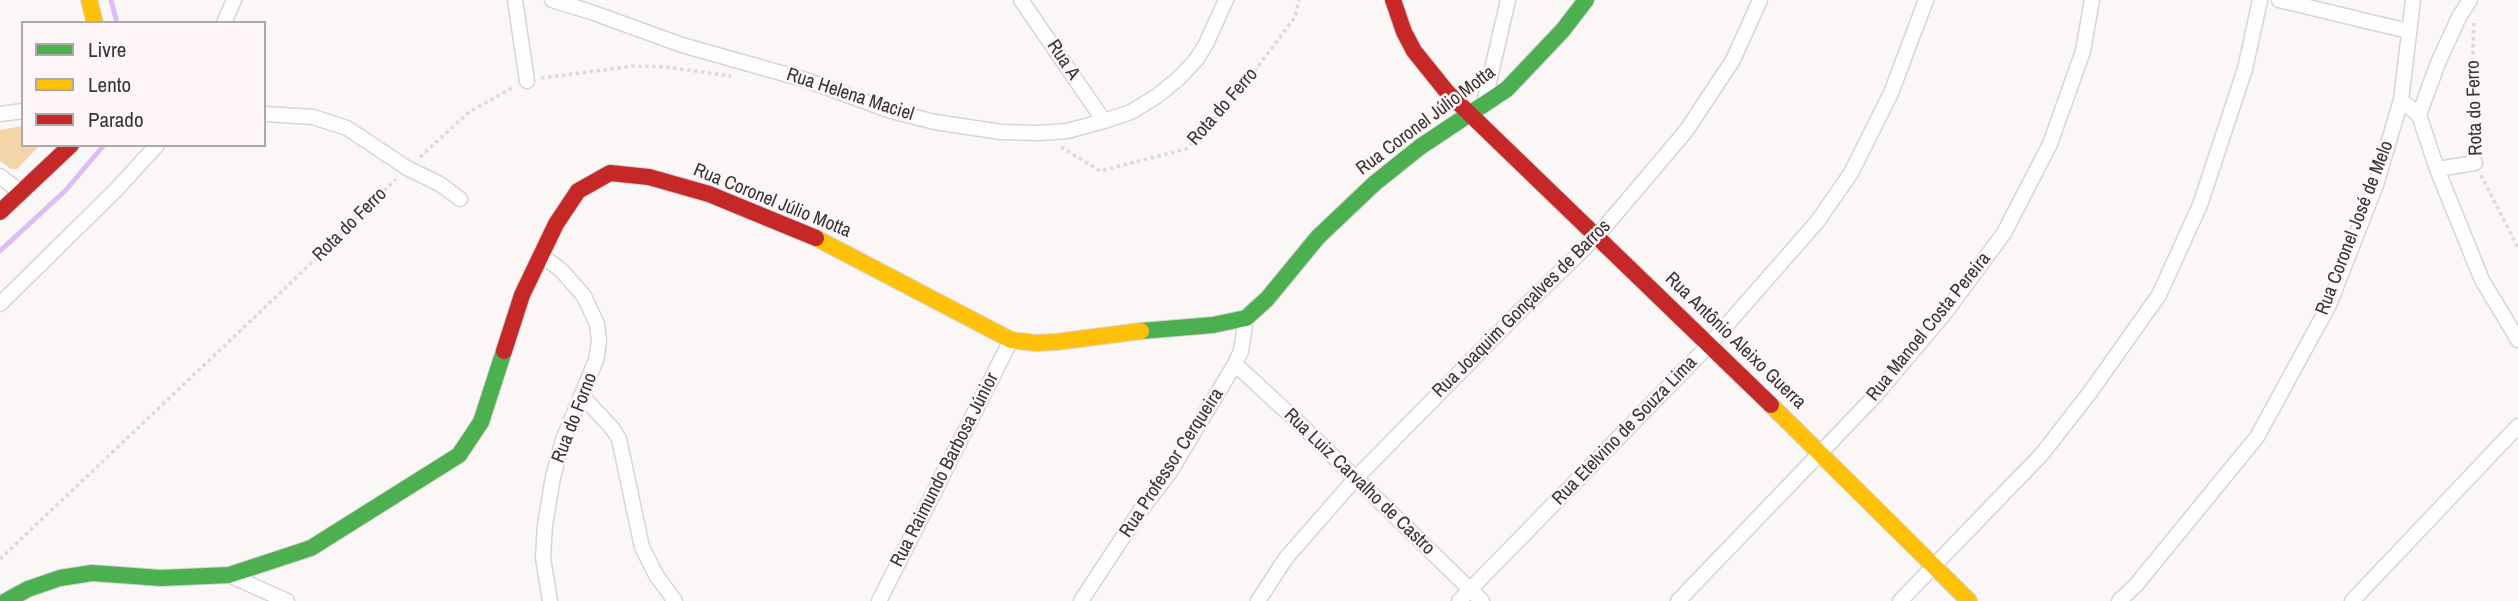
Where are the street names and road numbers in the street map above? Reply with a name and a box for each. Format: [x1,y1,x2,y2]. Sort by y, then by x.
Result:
street label: Rua A [1041,36,1085,84]
street label: Rota do Ferro [2462,60,2488,156]
street label: Rua Coronel Júlio Motta [1352,61,1500,181]
street label: Rua Helena Maciel [783,64,917,126]
street label: Rota do Ferro [1183,64,1263,150]
street label: Rua Coronel José de Melo [2311,138,2399,318]
street label: Rua Coronel Júlio Motta [690,159,854,243]
street label: Rota do Ferro [308,183,392,267]
street label: Rua Joaquim Gonçalves de Barros [1428,215,1616,403]
street label: Rua Manoel Costa Pereira [1862,248,1996,406]
street label: Rua Antônio Aleixo Guerra [1660,268,1810,414]
street label: Rua Etelvino de Souza Lima [1548,352,1702,510]
street label: Rua Raimundo Barbosa Júnior [886,369,1004,571]
street label: Rua do Forno [547,370,603,466]
street label: Rua Professor Cerqueira [1115,384,1229,542]
street label: Rua Luiz Carvalho de Castro [1279,404,1439,560]

